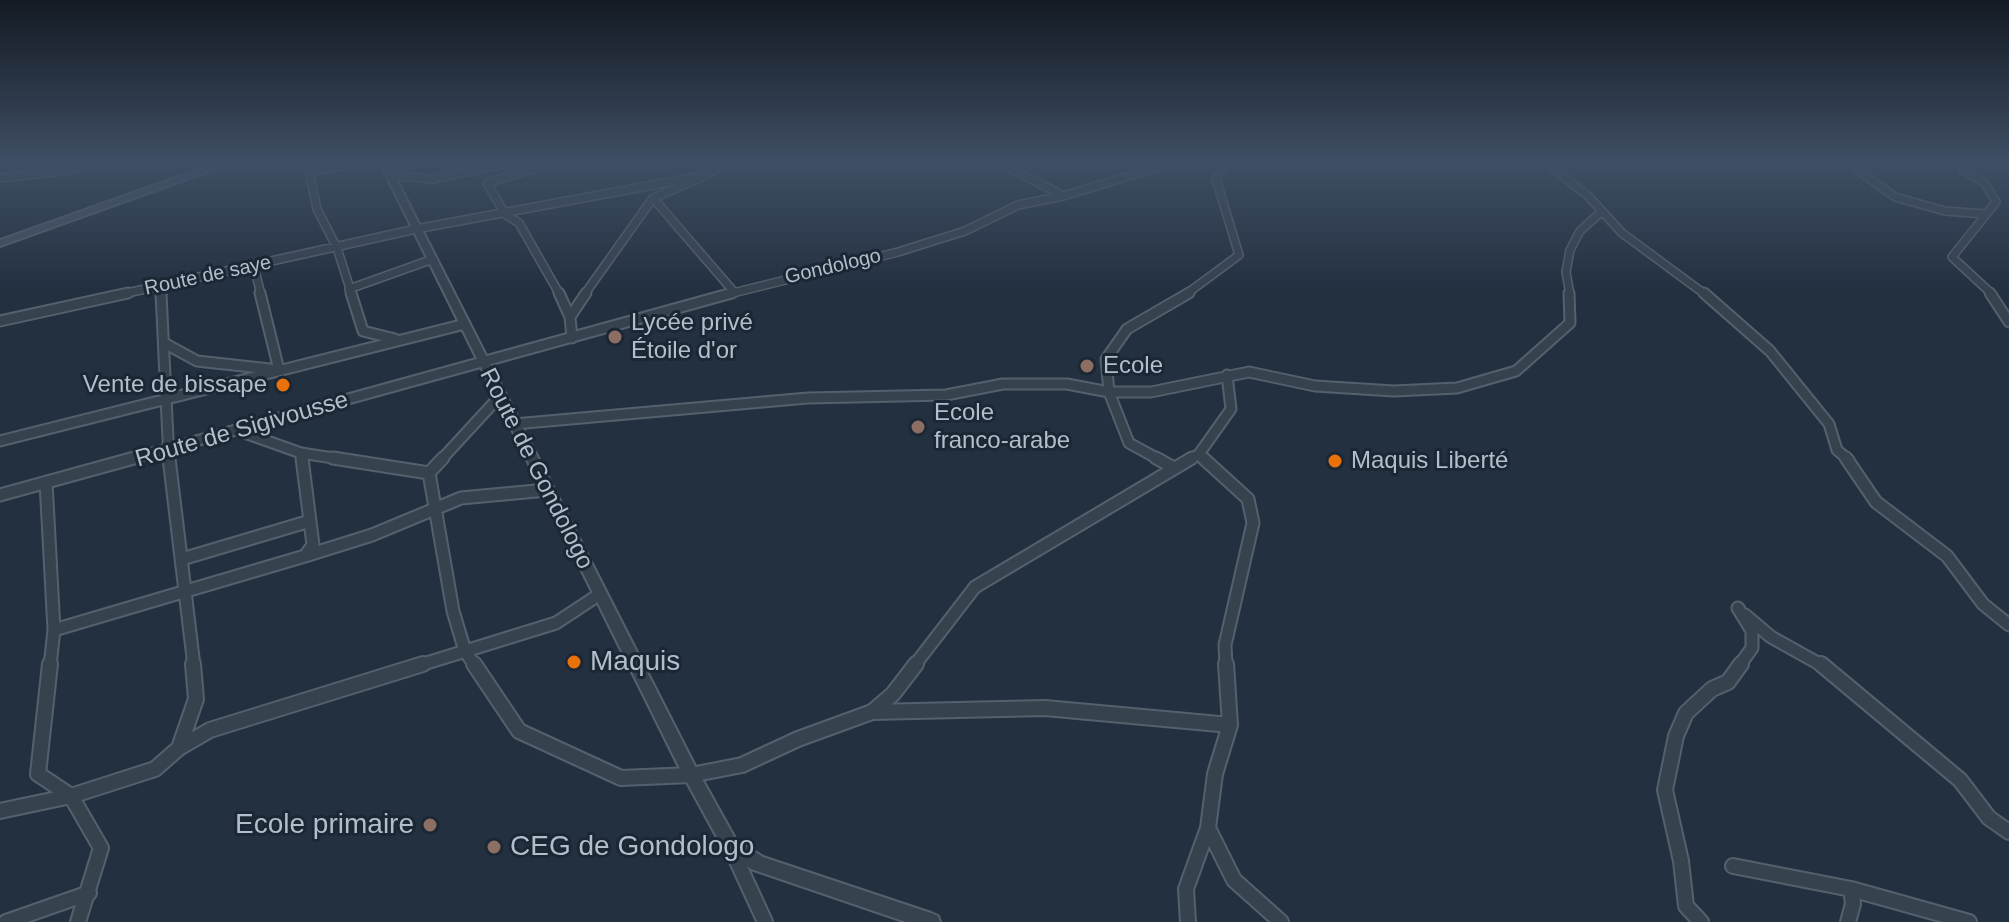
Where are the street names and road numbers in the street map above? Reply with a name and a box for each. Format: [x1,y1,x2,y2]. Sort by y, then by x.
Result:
street label: Gondologo [783,244,883,290]
street label: Route de saye [142,251,274,301]
street label: Route de Gondologo [473,364,599,574]
street label: Route de Sigivousse [132,386,352,474]

